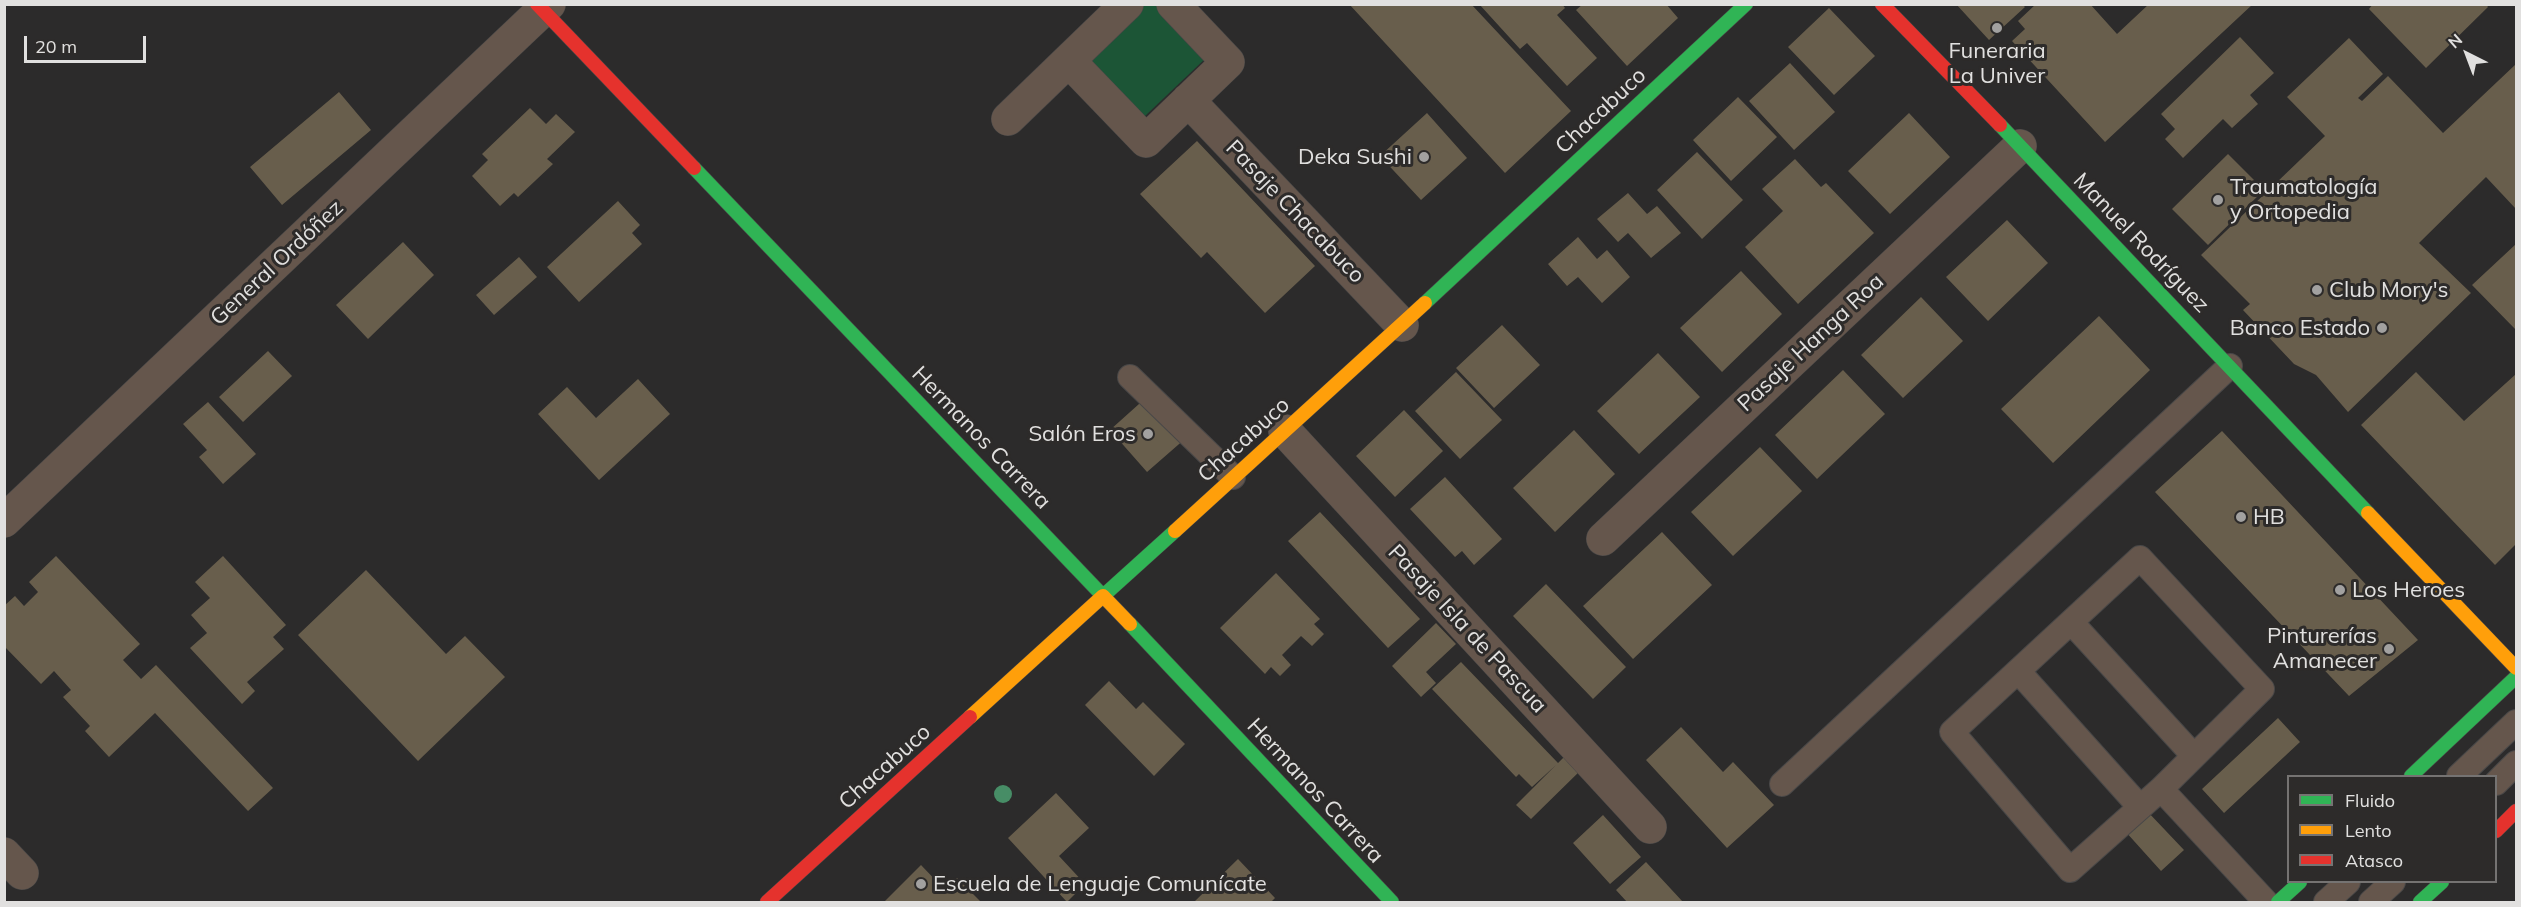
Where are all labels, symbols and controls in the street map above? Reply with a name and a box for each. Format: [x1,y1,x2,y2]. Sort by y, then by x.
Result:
marker: Funeraria La Univer [1990,21,2004,35]
scale bar [27,24,148,62]
north arrow [2437,24,2497,84]
text: N [2444,29,2466,52]
text: 20 m [35,35,77,58]
place label: Funeraria La Univer [1948,38,2046,90]
street label: Chacabuco [1550,62,1652,160]
street label: Pasaje Chacabuco [1220,135,1370,289]
place label: Deka Sushi [1298,144,1412,170]
marker: Deka Sushi [1417,150,1431,164]
street label: Manuel Rodríguez [2068,168,2214,318]
place label: Traumatología y Ortopedia [2230,174,2378,226]
marker: Traumatología y Ortopedia [2211,193,2225,207]
street label: General Ordóñez [205,195,349,331]
street label: Pasaje Hanga Roa [1733,269,1889,417]
place label: Club Mory's [2329,277,2448,303]
marker: Club Mory's [2310,283,2324,297]
place label: Banco Estado [2230,315,2370,341]
marker: Banco Estado [2375,321,2389,335]
street label: Hermanos Carrera [906,361,1056,515]
street label: Chacabuco [1193,392,1295,488]
place label: Salón Eros [1028,421,1136,447]
marker: Salón Eros [1141,427,1155,441]
place label: HB [2253,504,2285,530]
marker: HB [2234,510,2248,524]
street label: Pasaje Isla de Pascua [1382,539,1552,719]
place label: Los Heroes [2352,577,2465,603]
marker: Los Heroes [2333,583,2347,597]
place label: Pinturerías Amanecer [2267,623,2377,674]
marker: Pinturerías Amanecer [2382,642,2396,656]
street label: Hermanos Carrera [1241,713,1389,869]
street label: Chacabuco [834,719,936,815]
legend [2287,775,2497,883]
text: Fluido [2345,789,2395,812]
text: Lento [2345,819,2392,842]
text: Atasco [2345,849,2403,872]
place label: Escuela de Lenguaje Comunícate [933,871,1267,897]
marker: Escuela de Lenguaje Comunícate [914,877,928,891]

